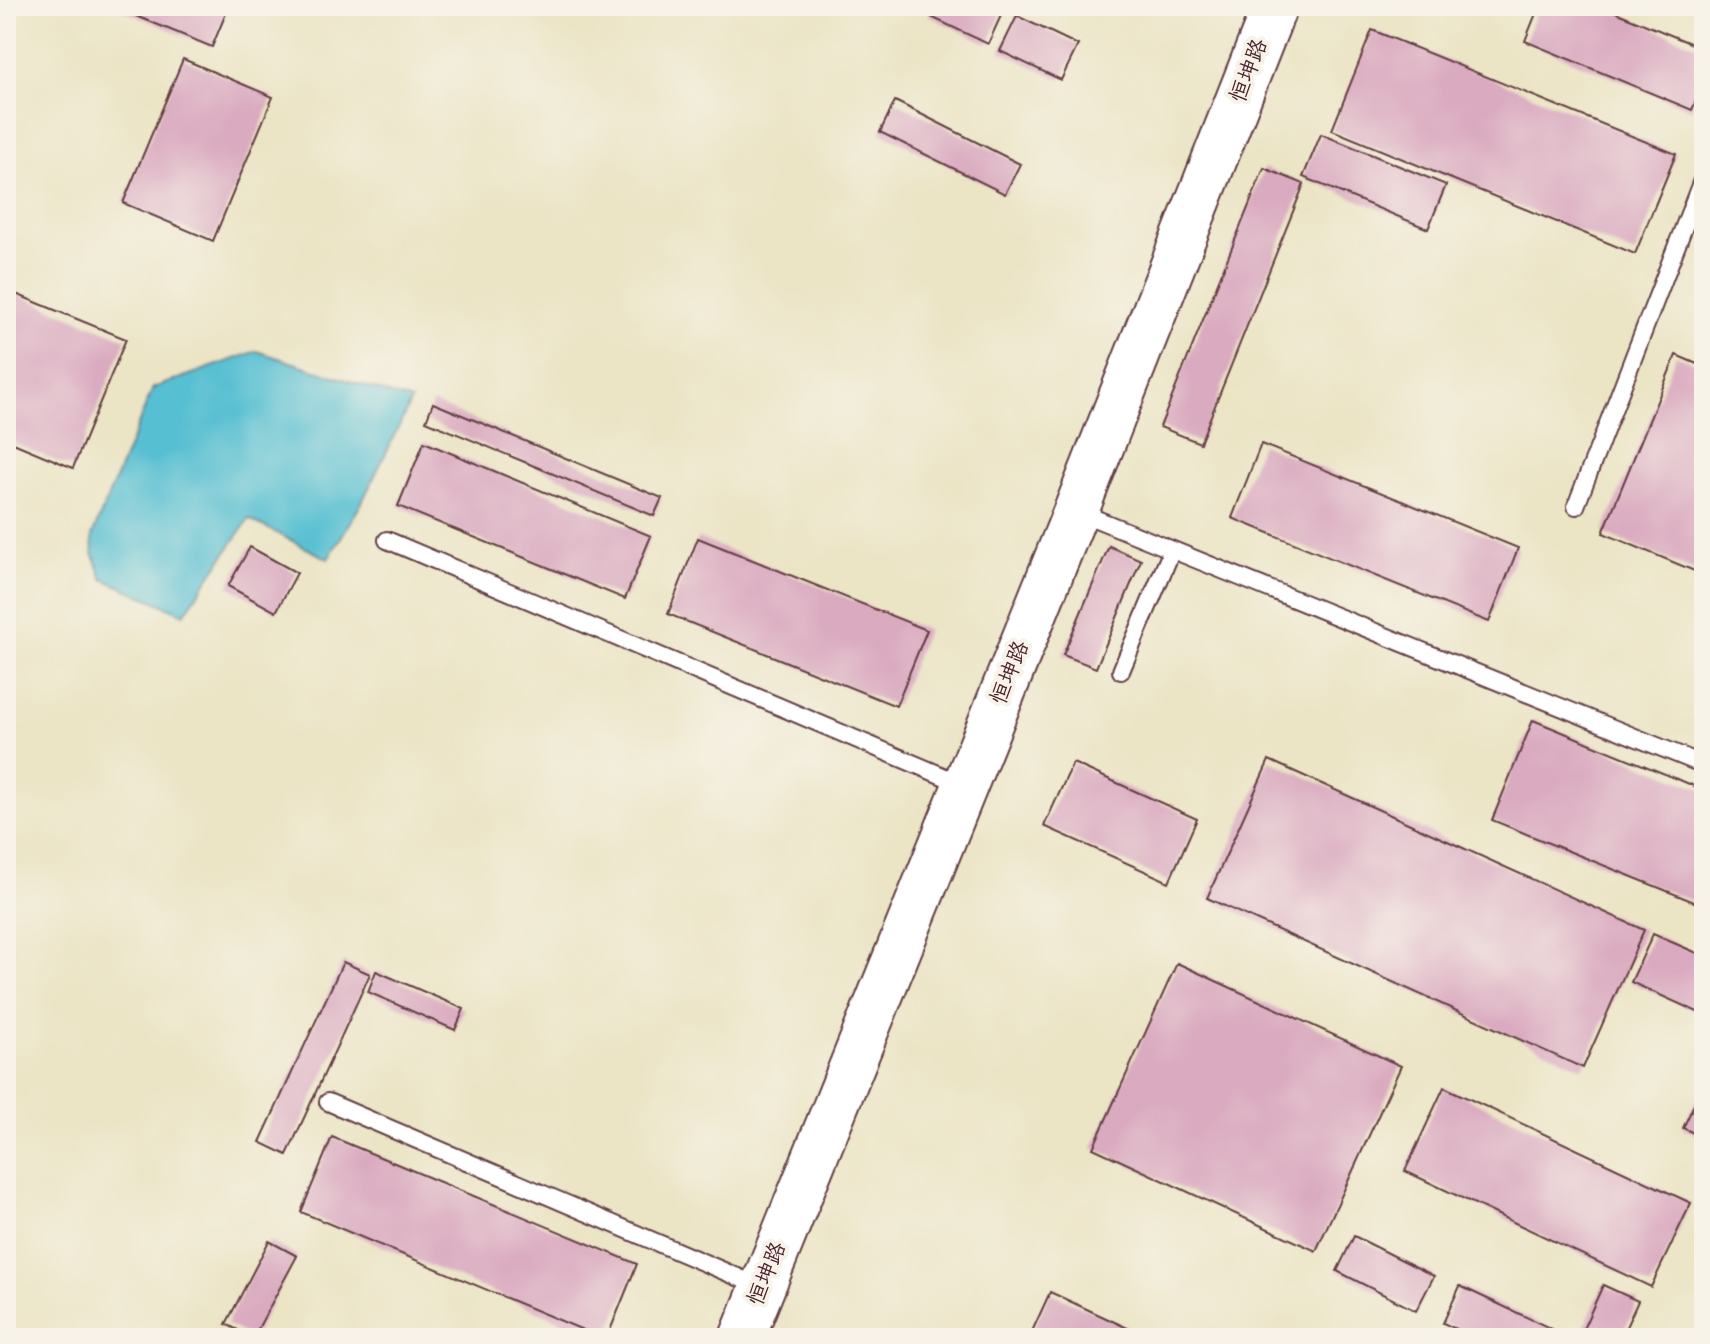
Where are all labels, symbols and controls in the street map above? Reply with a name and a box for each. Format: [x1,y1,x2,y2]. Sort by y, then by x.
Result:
street label: 恒坤路 [1222,34,1278,108]
street label: 恒坤路 [982,636,1040,710]
street label: 恒坤路 [739,1237,797,1311]

